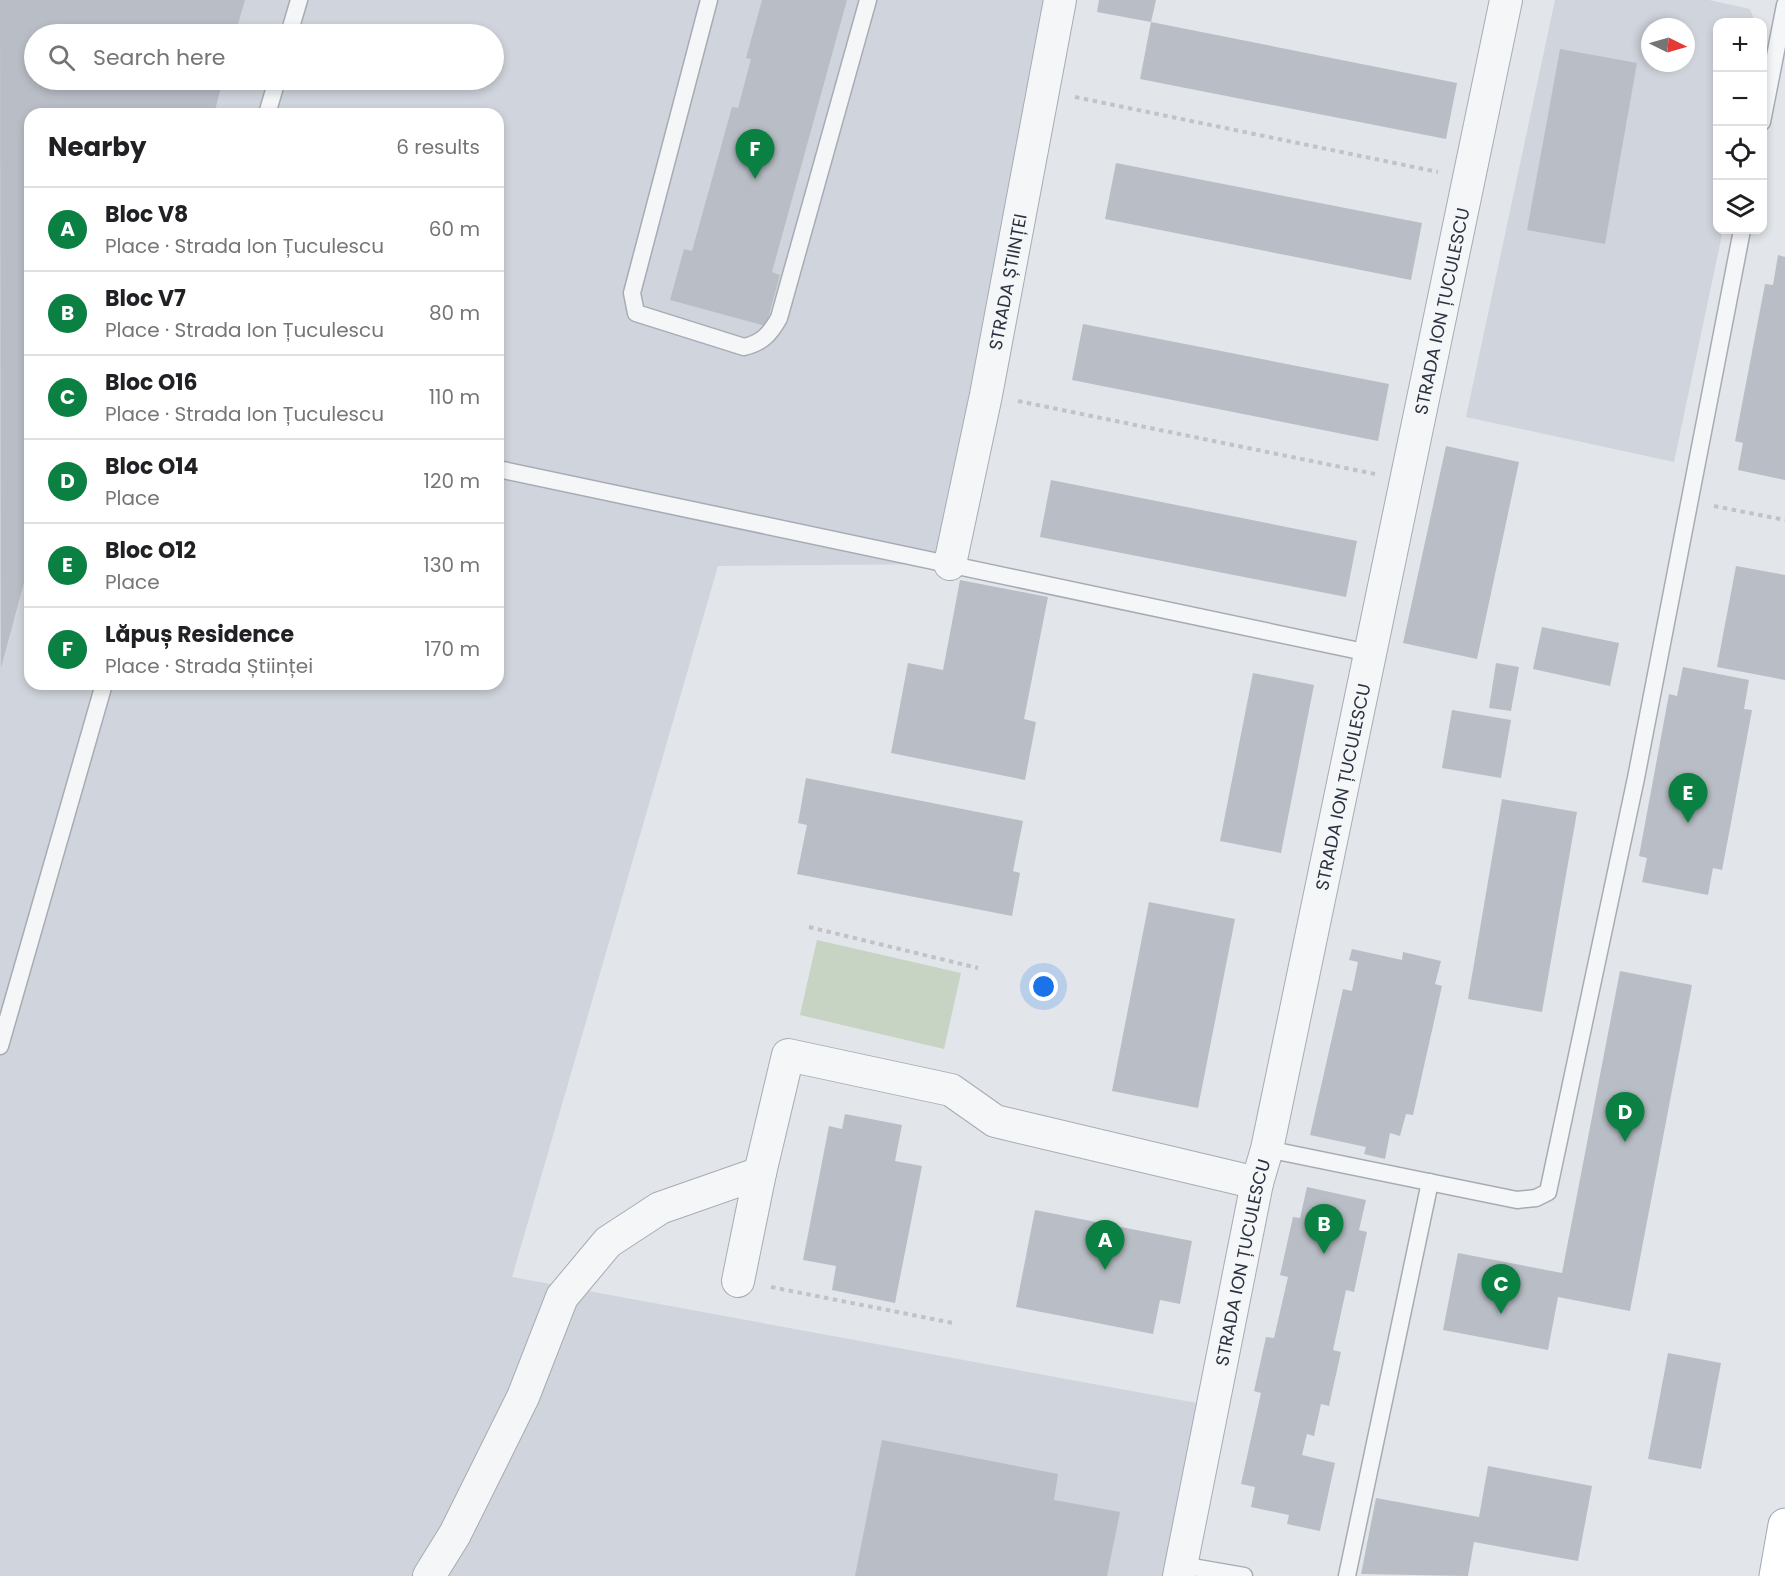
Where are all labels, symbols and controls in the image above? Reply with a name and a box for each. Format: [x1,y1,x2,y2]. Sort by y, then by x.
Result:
north arrow [1641,18,1695,72]
map controls [1713,18,1767,234]
button: + [1713,18,1767,72]
search box [24,24,504,90]
icon: search [45,41,78,74]
text: Search here [93,42,226,73]
button: − [1713,72,1767,126]
button: locate [1713,126,1767,180]
text: Nearby [48,129,146,165]
pin: F [736,130,774,179]
text: 6 results [396,133,480,161]
button: layers [1713,180,1767,234]
text: Bloc V8 [105,199,188,230]
street label: STRADA ION ȚUCULESCU [1408,205,1475,417]
street label: STRADA ȘTIINȚEI [982,211,1032,352]
text: A [60,215,75,243]
text: 60 m [429,215,480,243]
text: Place · Strada Ion Țuculescu [105,232,384,260]
text: Bloc V7 [105,283,186,314]
text: B [61,299,74,327]
text: 80 m [429,299,480,327]
text: Place · Strada Ion Țuculescu [105,316,384,344]
text: Bloc O16 [105,367,198,398]
text: C [60,383,75,411]
text: 110 m [429,383,480,411]
text: Place · Strada Ion Țuculescu [105,400,384,428]
text: Bloc O14 [105,451,198,482]
text: D [60,467,75,495]
text: 120 m [424,467,480,495]
text: Place [105,484,160,512]
text: Bloc O12 [105,535,196,566]
text: E [62,551,73,579]
text: 130 m [423,551,480,579]
text: Place [105,568,160,596]
text: Lăpuș Residence [105,619,294,650]
text: F [62,635,73,663]
text: 170 m [424,635,480,663]
text: Place · Strada Științei [105,652,313,680]
street label: STRADA ION ȚUCULESCU [1309,681,1376,893]
pin: E [1668,774,1708,823]
your location [1029,972,1058,1001]
pin: D [1606,1092,1644,1142]
street label: STRADA ION ȚUCULESCU [1209,1156,1276,1368]
pin: B [1304,1204,1344,1254]
pin: A [1086,1220,1124,1270]
pin: C [1482,1264,1520,1314]

